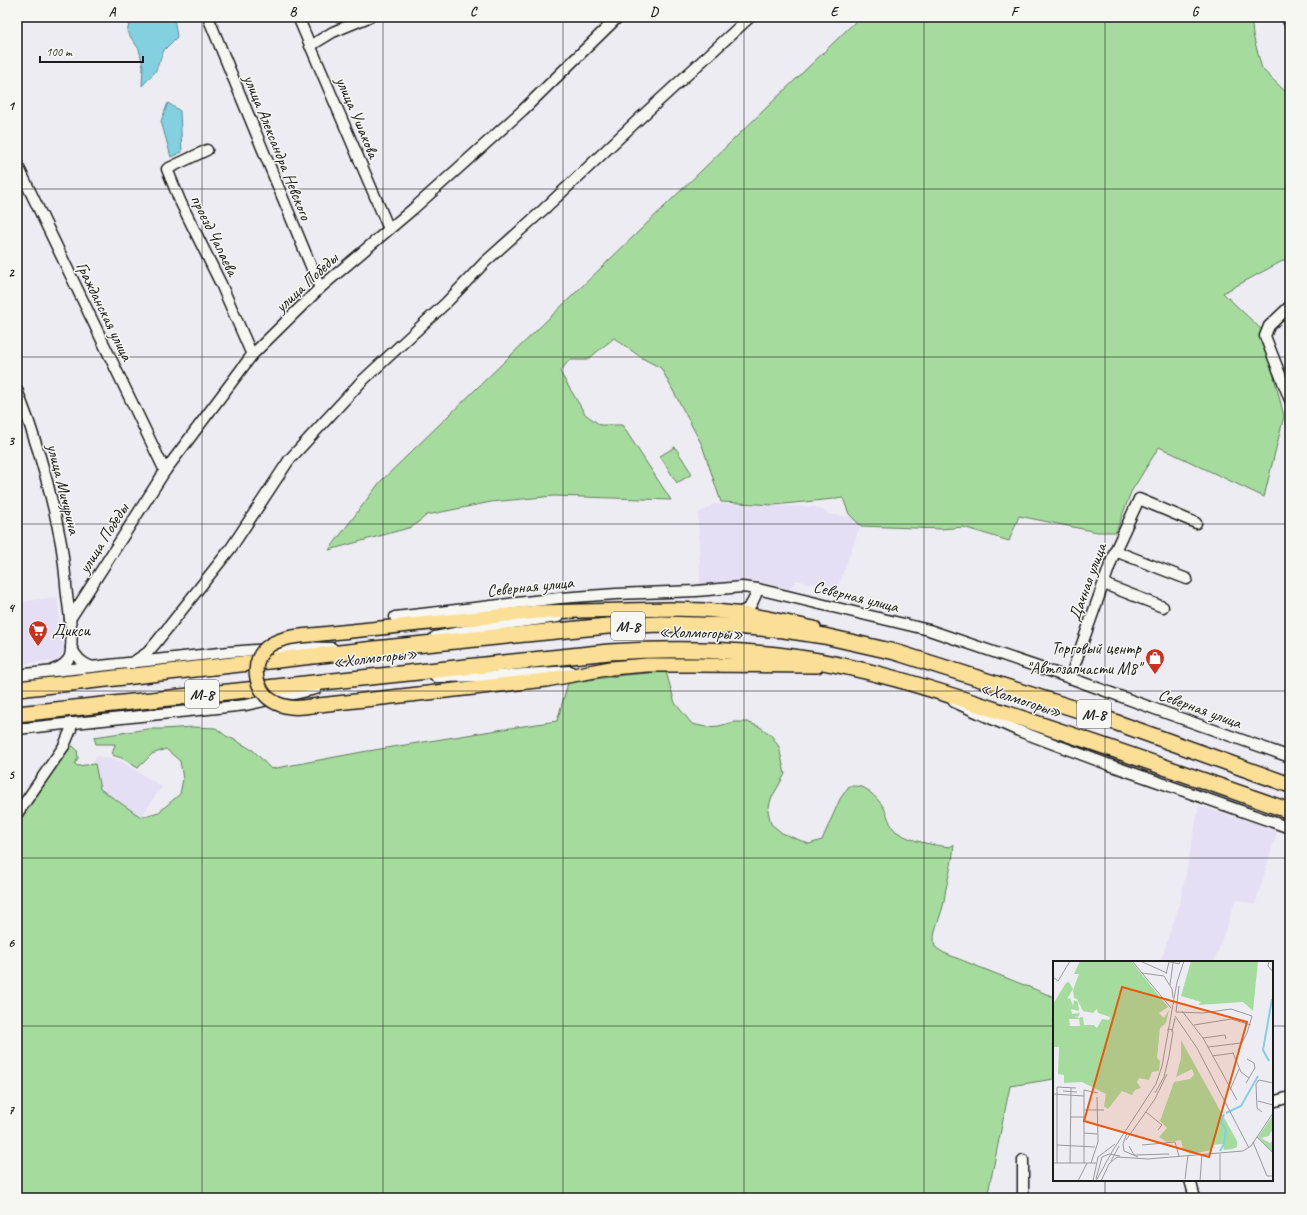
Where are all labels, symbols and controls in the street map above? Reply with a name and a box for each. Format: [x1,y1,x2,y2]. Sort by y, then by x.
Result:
text: A [109,4,117,20]
text: B [290,4,298,20]
text: C [470,4,478,20]
text: D [650,4,659,20]
text: E [831,4,840,20]
text: F [1011,4,1020,20]
text: G [1192,4,1200,20]
scale bar [40,38,143,64]
text: 100 m [46,44,73,60]
street label: улица Александра Невского [238,71,317,224]
street label: улица Ушакова [331,72,385,163]
text: 1 [8,98,16,114]
street label: проезд Чапаева [186,191,244,281]
street label: улица Победы [270,247,344,317]
street label: Гражданская улица [72,258,138,366]
text: 2 [8,265,15,281]
text: 3 [8,433,15,449]
street label: улица Мичурина [42,441,85,538]
street label: улица Победы [73,498,134,578]
street label: Дачная улица [1064,539,1112,624]
street label: Северная улица [486,571,576,601]
street label: Северная улица [811,576,902,618]
text: 4 [8,600,16,616]
road number: М-8 [611,612,645,640]
supermarket icon: Дикси [27,619,49,647]
place label: Дикси [52,620,91,641]
street label: «Холмогоры» [658,621,744,644]
place label: Торговый центр "Автозапчасти М8" [1026,638,1145,679]
street label: «Холмогоры» [332,643,418,672]
shop icon: Торговый центр "Автозапчасти М8" [1144,647,1166,675]
street label: «Холмогоры» [977,676,1064,723]
road number: М-8 [185,680,219,708]
street label: Северная улица [1155,684,1246,734]
road number: М-8 [1077,700,1111,728]
text: 5 [8,767,15,783]
text: 6 [8,935,15,951]
inset map [1053,961,1273,1181]
text: 7 [8,1102,15,1118]

